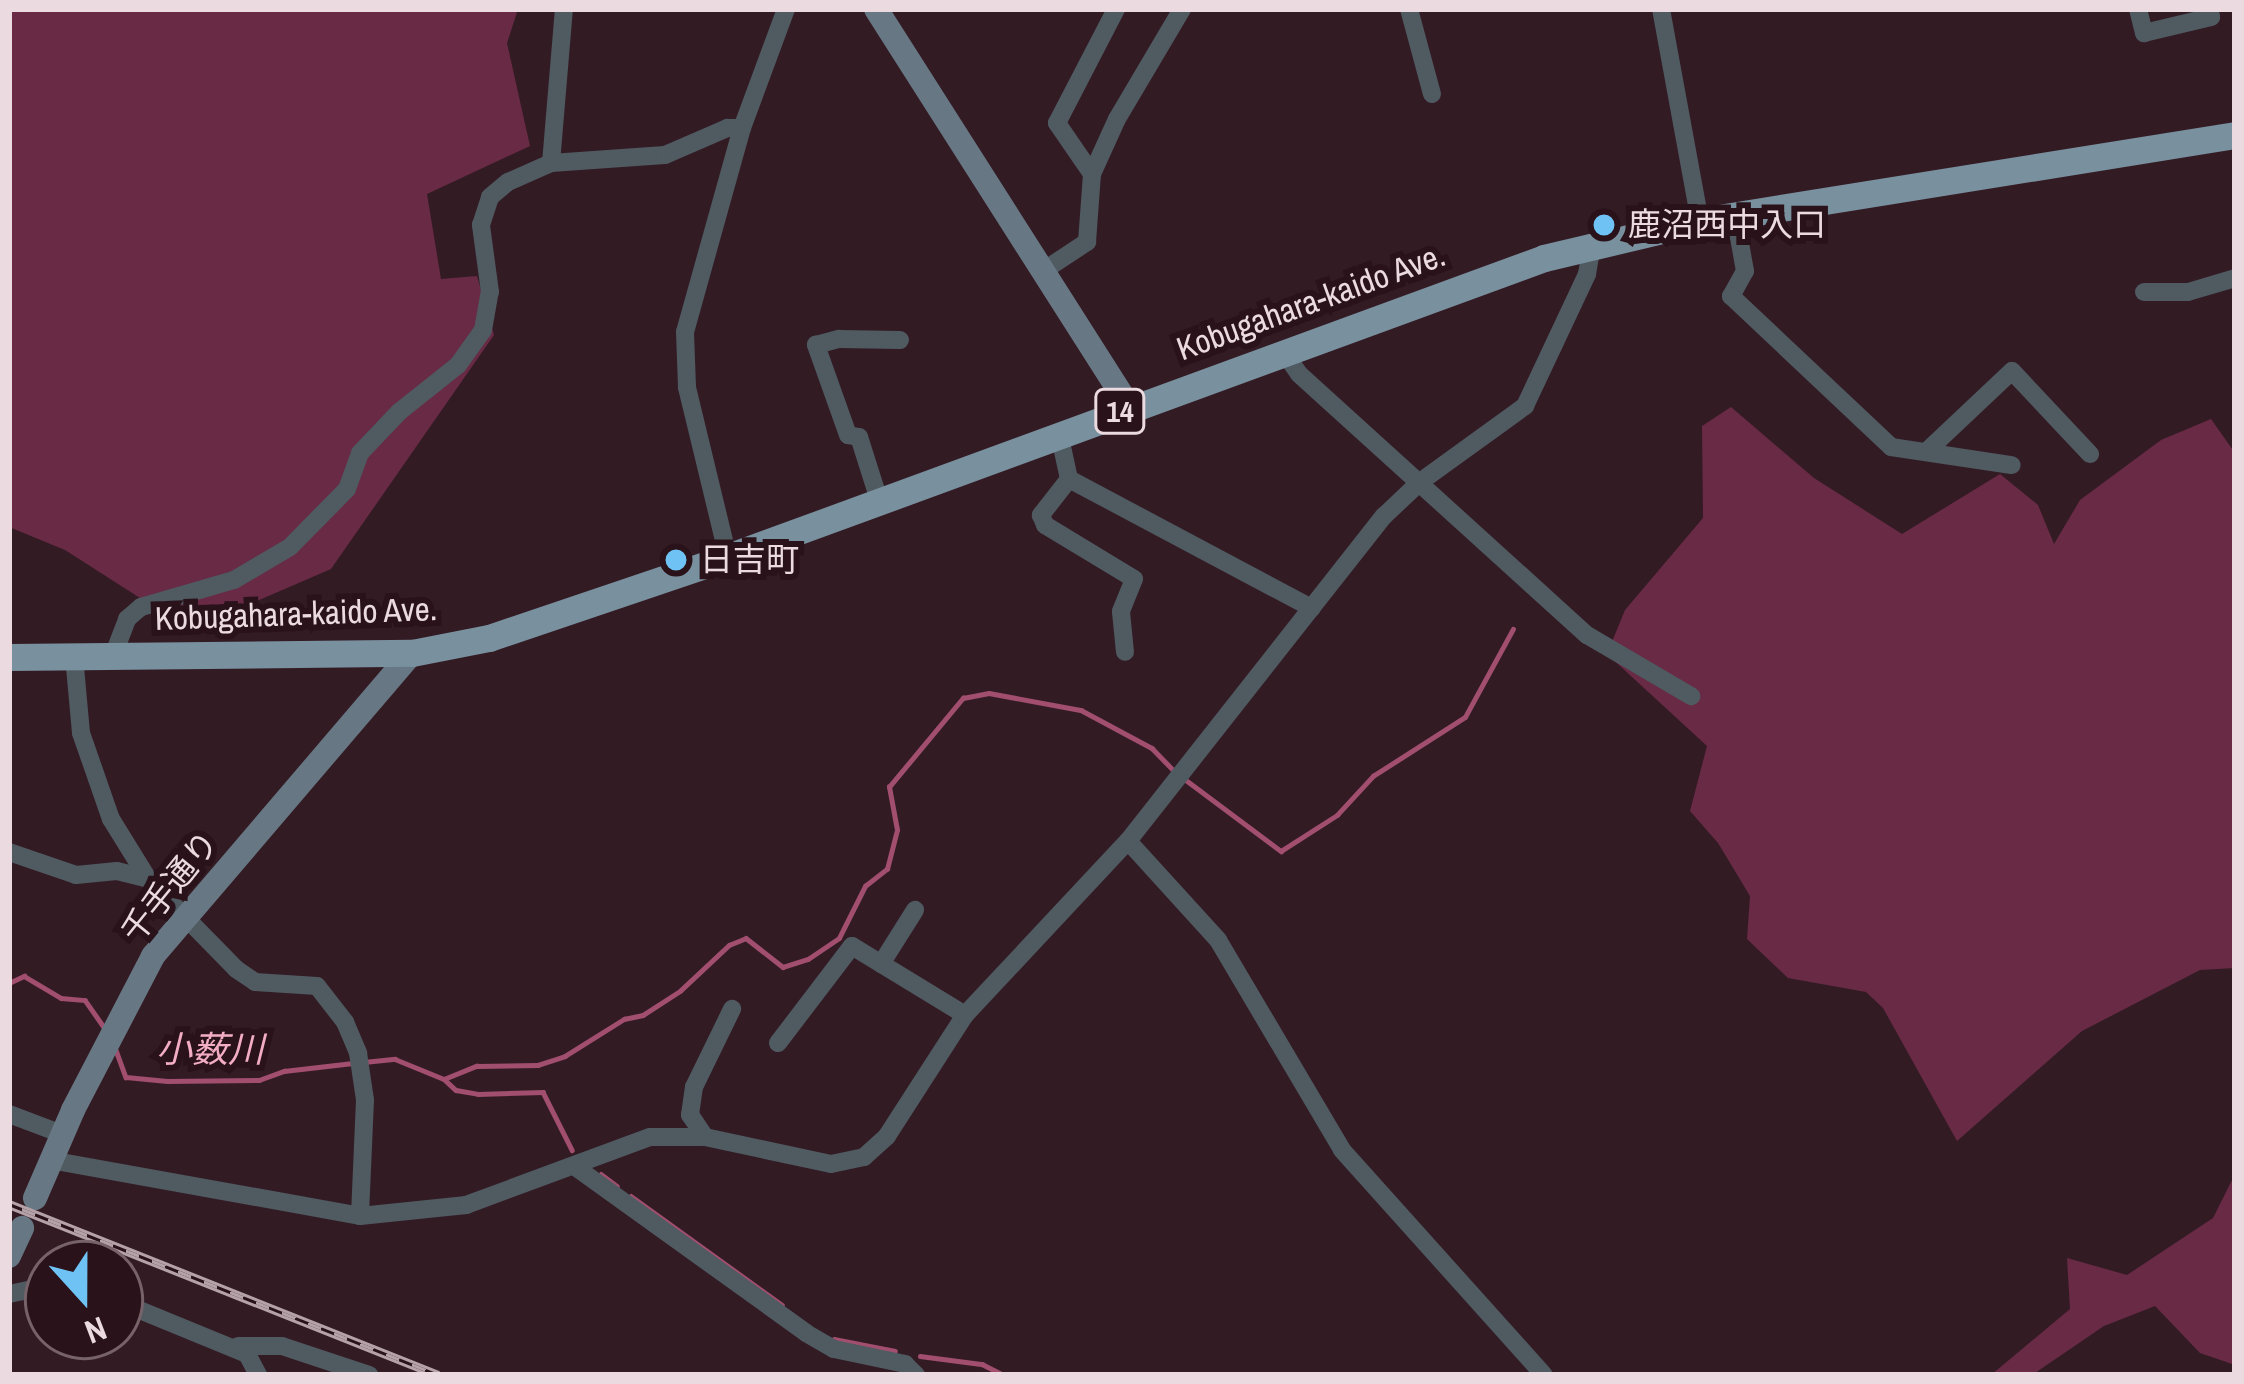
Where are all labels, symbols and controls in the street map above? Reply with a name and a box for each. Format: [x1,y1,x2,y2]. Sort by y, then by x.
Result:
place label: 鹿沼西中入口 [1628,205,1826,245]
marker: 鹿沼西中入口 [1591,212,1617,238]
street label: Kobugahara-kaido Ave. [1171,235,1451,369]
road number: 14 [1093,387,1147,435]
place label: 日吉町 [700,540,799,580]
marker: 日吉町 [663,547,689,573]
street label: Kobugahara-kaido Ave. [153,589,439,639]
street label: 千手通り [113,823,227,951]
water label: 小薮川 [156,1028,264,1072]
north arrow [24,1240,144,1360]
text: N [79,1307,113,1355]

